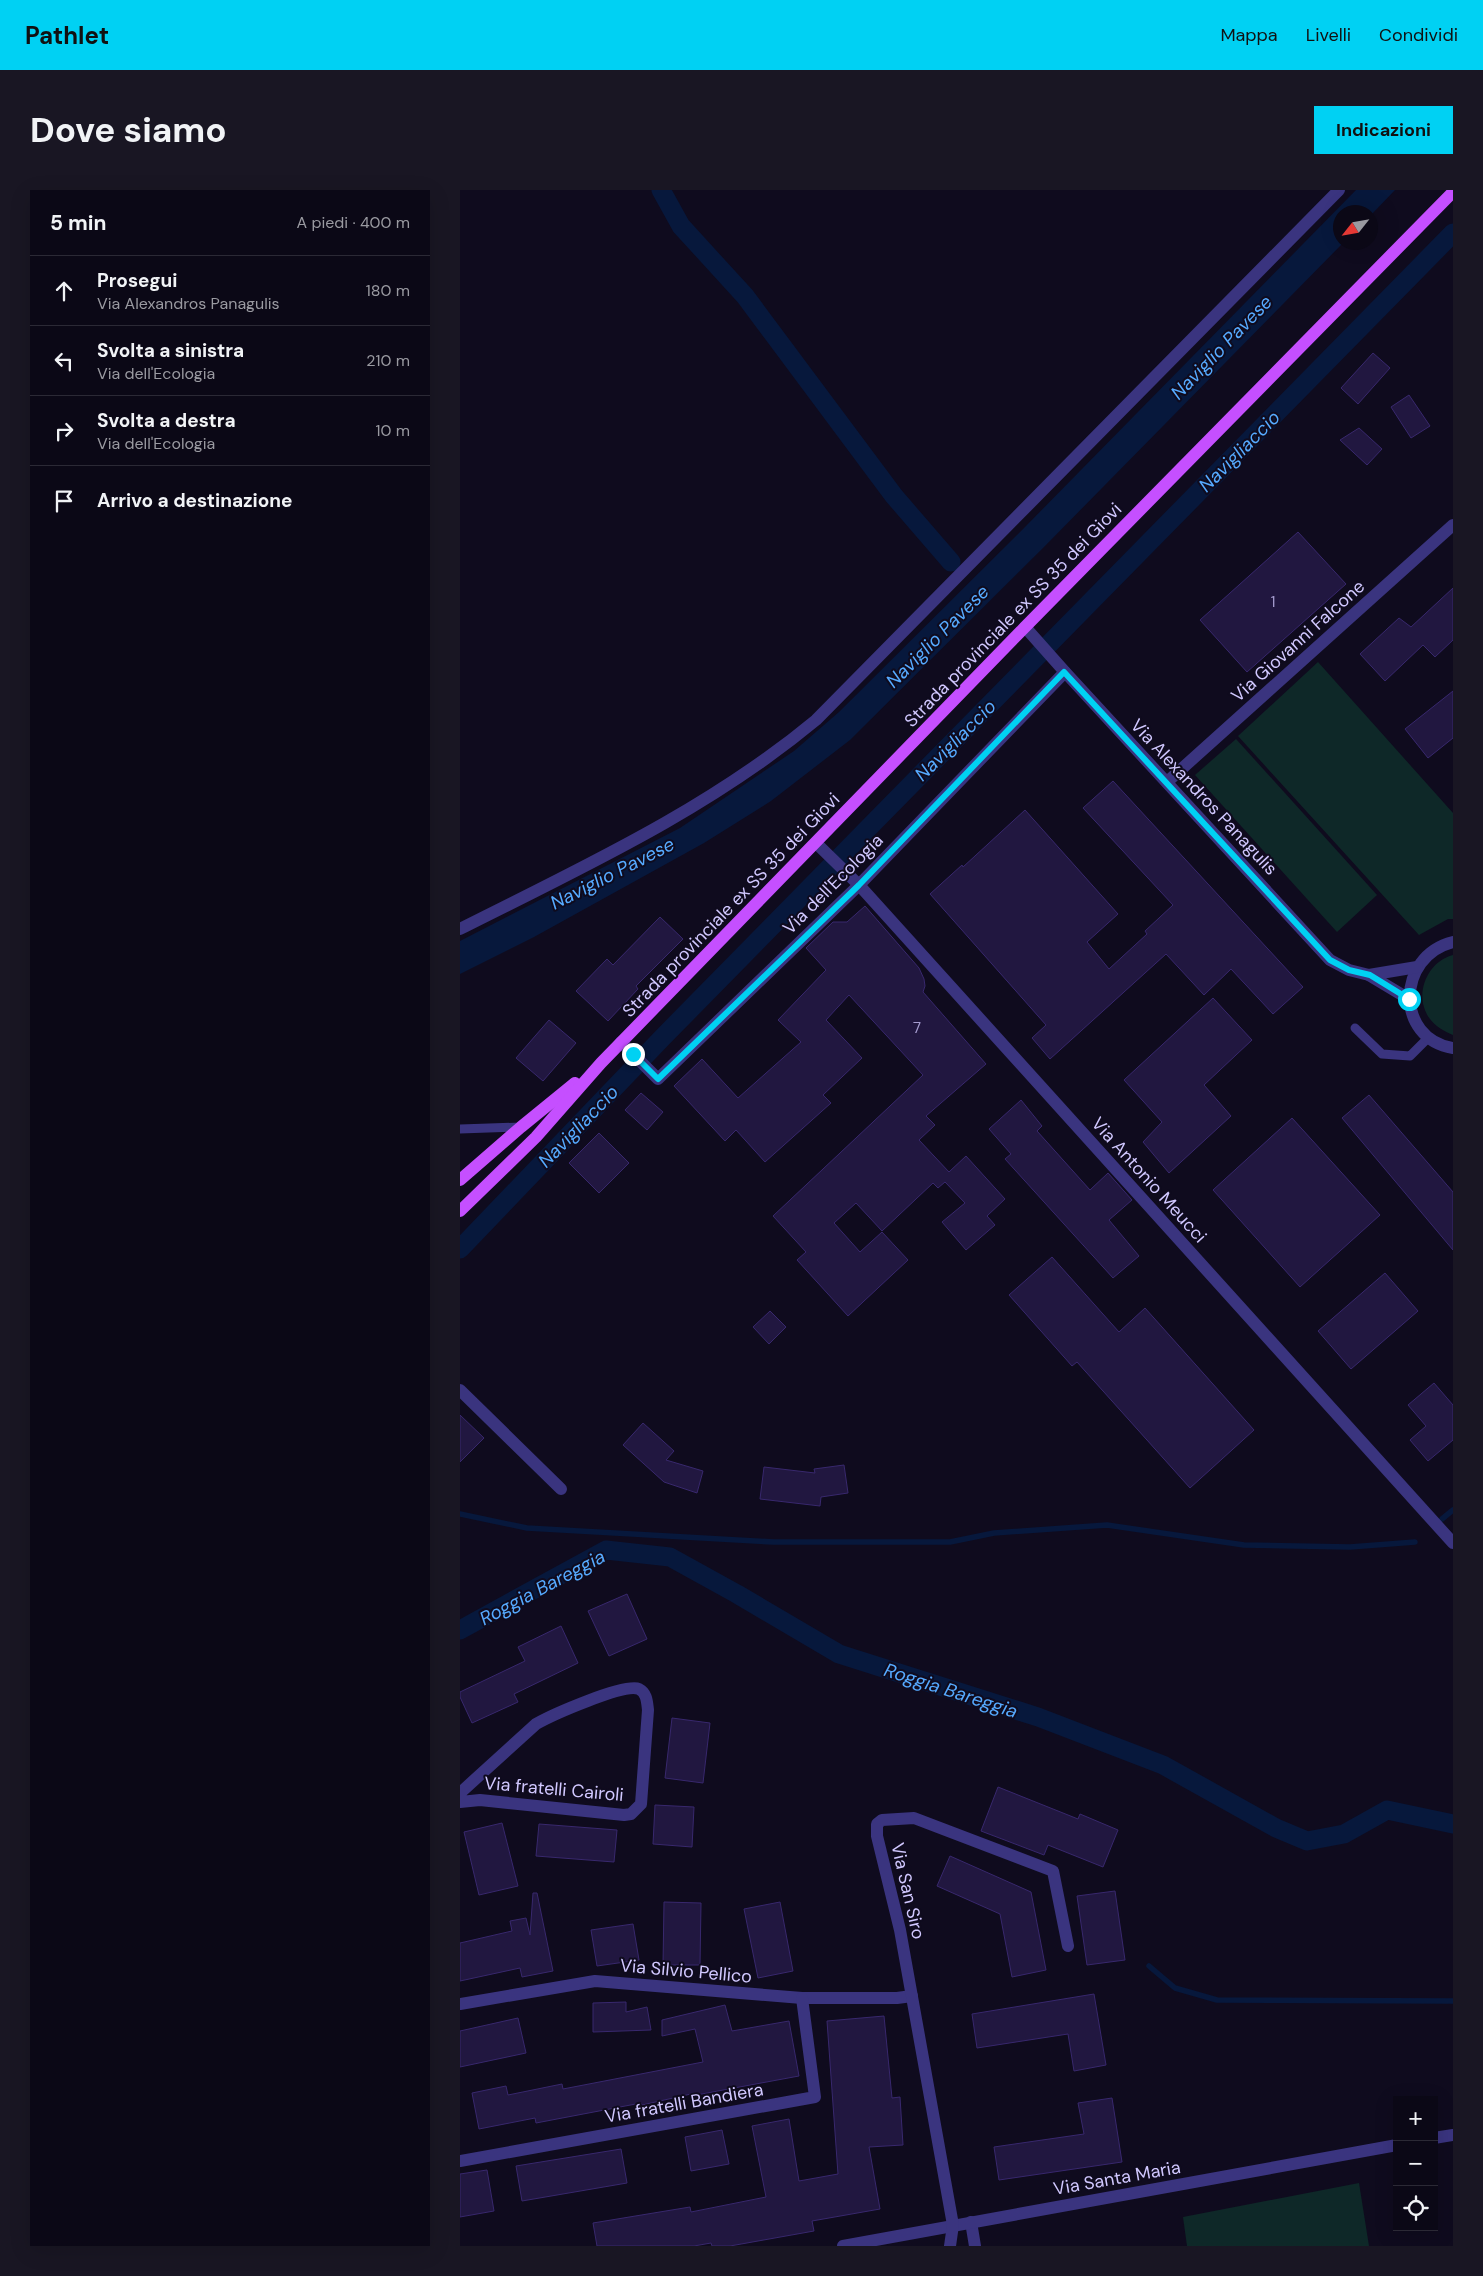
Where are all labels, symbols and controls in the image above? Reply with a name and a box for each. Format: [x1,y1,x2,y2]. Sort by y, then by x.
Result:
text: Pathlet [25,20,109,51]
text: Mappa [1220,23,1278,47]
text: Livelli [1306,23,1351,47]
text: Condividi [1379,23,1458,47]
button: Indicazioni [1314,106,1453,154]
text: Dove siamo [30,107,227,153]
north arrow [1333,205,1378,250]
text: 5 min [50,209,106,237]
text: A piedi · 400 m [297,212,410,233]
text: Prosegui [97,268,177,293]
icon: ahead [50,277,78,305]
text: 180 m [366,280,410,301]
water label: Naviglio Pavese [1165,290,1278,405]
text: Via Alexandros Panagulis [97,293,280,314]
text: Svolta a sinistra [97,338,244,363]
icon: left [50,347,78,375]
text: 210 m [366,350,410,371]
text: Via dell'Ecologia [97,363,215,384]
water label: Navigliaccio [1193,405,1286,498]
text: Svolta a destra [97,408,236,433]
icon: right [50,417,78,445]
text: 10 m [376,420,410,441]
text: Via dell'Ecologia [97,433,215,454]
icon: arrive [50,487,78,515]
text: Arrivo a destinazione [97,488,292,513]
street label: Strada provinciale ex SS 35 dei Giovi [899,498,1127,732]
street label: Via Giovanni Falcone [1226,575,1370,707]
water label: Naviglio Pavese [880,579,994,693]
house number: 1 [1271,592,1275,612]
water label: Navigliaccio [909,694,1002,787]
street label: Via Alexandros Panagulis [1125,714,1283,880]
street label: Strada provinciale ex SS 35 dei Giovi [617,788,845,1022]
street label: Via dell'Ecologia [778,829,888,939]
water label: Naviglio Pavese [546,831,679,915]
route start [1398,988,1421,1011]
house number: 7 [913,1018,921,1038]
route end [622,1043,645,1066]
water label: Navigliaccio [533,1080,624,1173]
street label: Via Antonio Meucci [1086,1112,1212,1248]
water label: Roggia Bareggia [475,1544,610,1631]
water label: Roggia Bareggia [881,1657,1021,1724]
street label: Via fratelli Cairoli [483,1771,625,1807]
street label: Via San Siro [885,1841,931,1941]
street label: Via Silvio Pellico [619,1953,753,1989]
street label: Via fratelli Bandiera [603,2077,765,2129]
map controls [1393,2096,1438,2231]
button: + [1393,2096,1438,2141]
button: − [1393,2141,1438,2186]
street label: Via Santa Maria [1051,2155,1183,2201]
button: locate [1393,2186,1438,2231]

